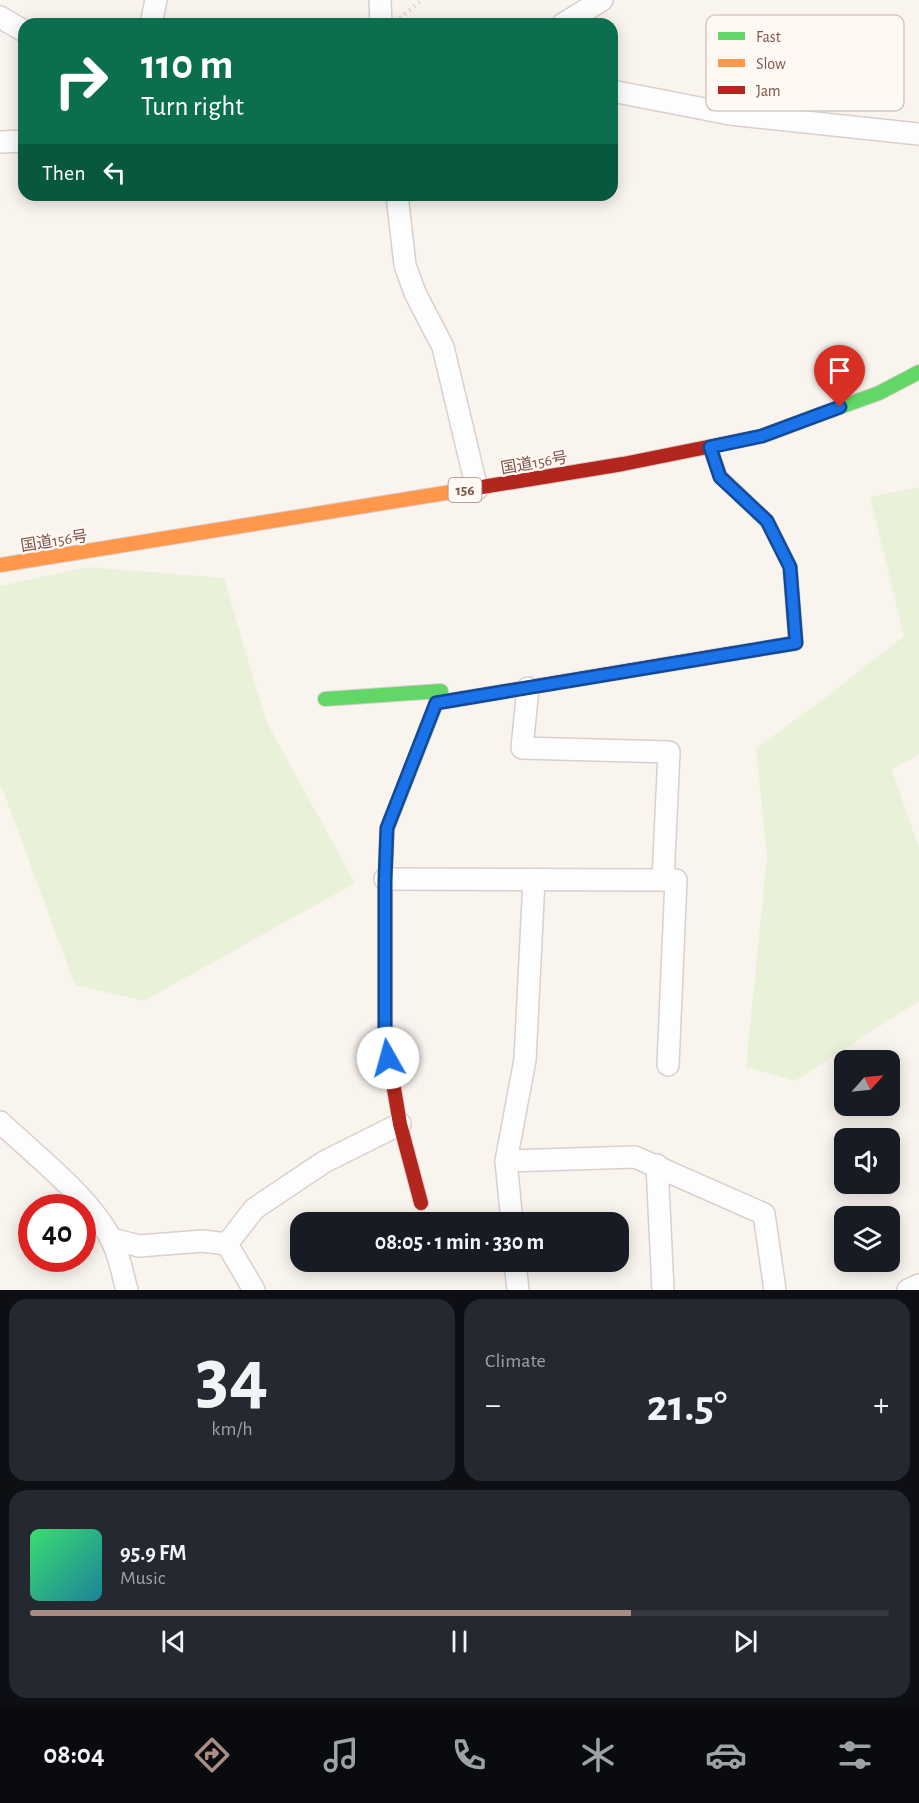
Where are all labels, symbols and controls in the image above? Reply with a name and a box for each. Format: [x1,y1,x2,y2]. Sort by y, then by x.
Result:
legend [706,15,904,111]
text: Fast [756,29,781,45]
icon: right [42,42,120,120]
text: 110 m [141,44,233,86]
text: Slow [756,56,786,72]
text: Jam [756,83,781,99]
text: Turn right [141,93,244,120]
icon: left [98,156,131,189]
text: Then [42,162,86,184]
pin [814,345,865,407]
icon: arrive [823,354,856,387]
street label: 国道156号 [499,448,569,477]
road number: 156 [448,478,482,502]
street label: 国道156号 [19,527,89,554]
position arrow [356,1026,420,1090]
north arrow [834,1050,900,1116]
map controls [834,1050,900,1272]
button: sound [834,1128,900,1194]
speed limit sign: 40 [18,1194,96,1272]
button: layers [834,1206,900,1272]
text: 08:05 · 1 min · 330 m [375,1231,544,1253]
text: 34 [196,1339,268,1417]
text: Climate [485,1351,546,1371]
text: 21.5° [647,1384,727,1429]
text: − [485,1389,501,1422]
text: + [873,1389,889,1422]
text: km/h [211,1419,253,1439]
text: 95.9 FM [120,1542,186,1564]
text: Music [120,1568,166,1588]
icon: previous [157,1625,190,1658]
icon: pause [443,1625,476,1658]
icon: next [729,1625,762,1658]
icon: directions [191,1734,233,1776]
icon: music [320,1734,362,1776]
icon: phone [448,1734,490,1776]
icon: climate [577,1734,619,1776]
icon: car [705,1734,747,1776]
icon: filters [834,1734,876,1776]
text: 08:04 [43,1741,104,1768]

